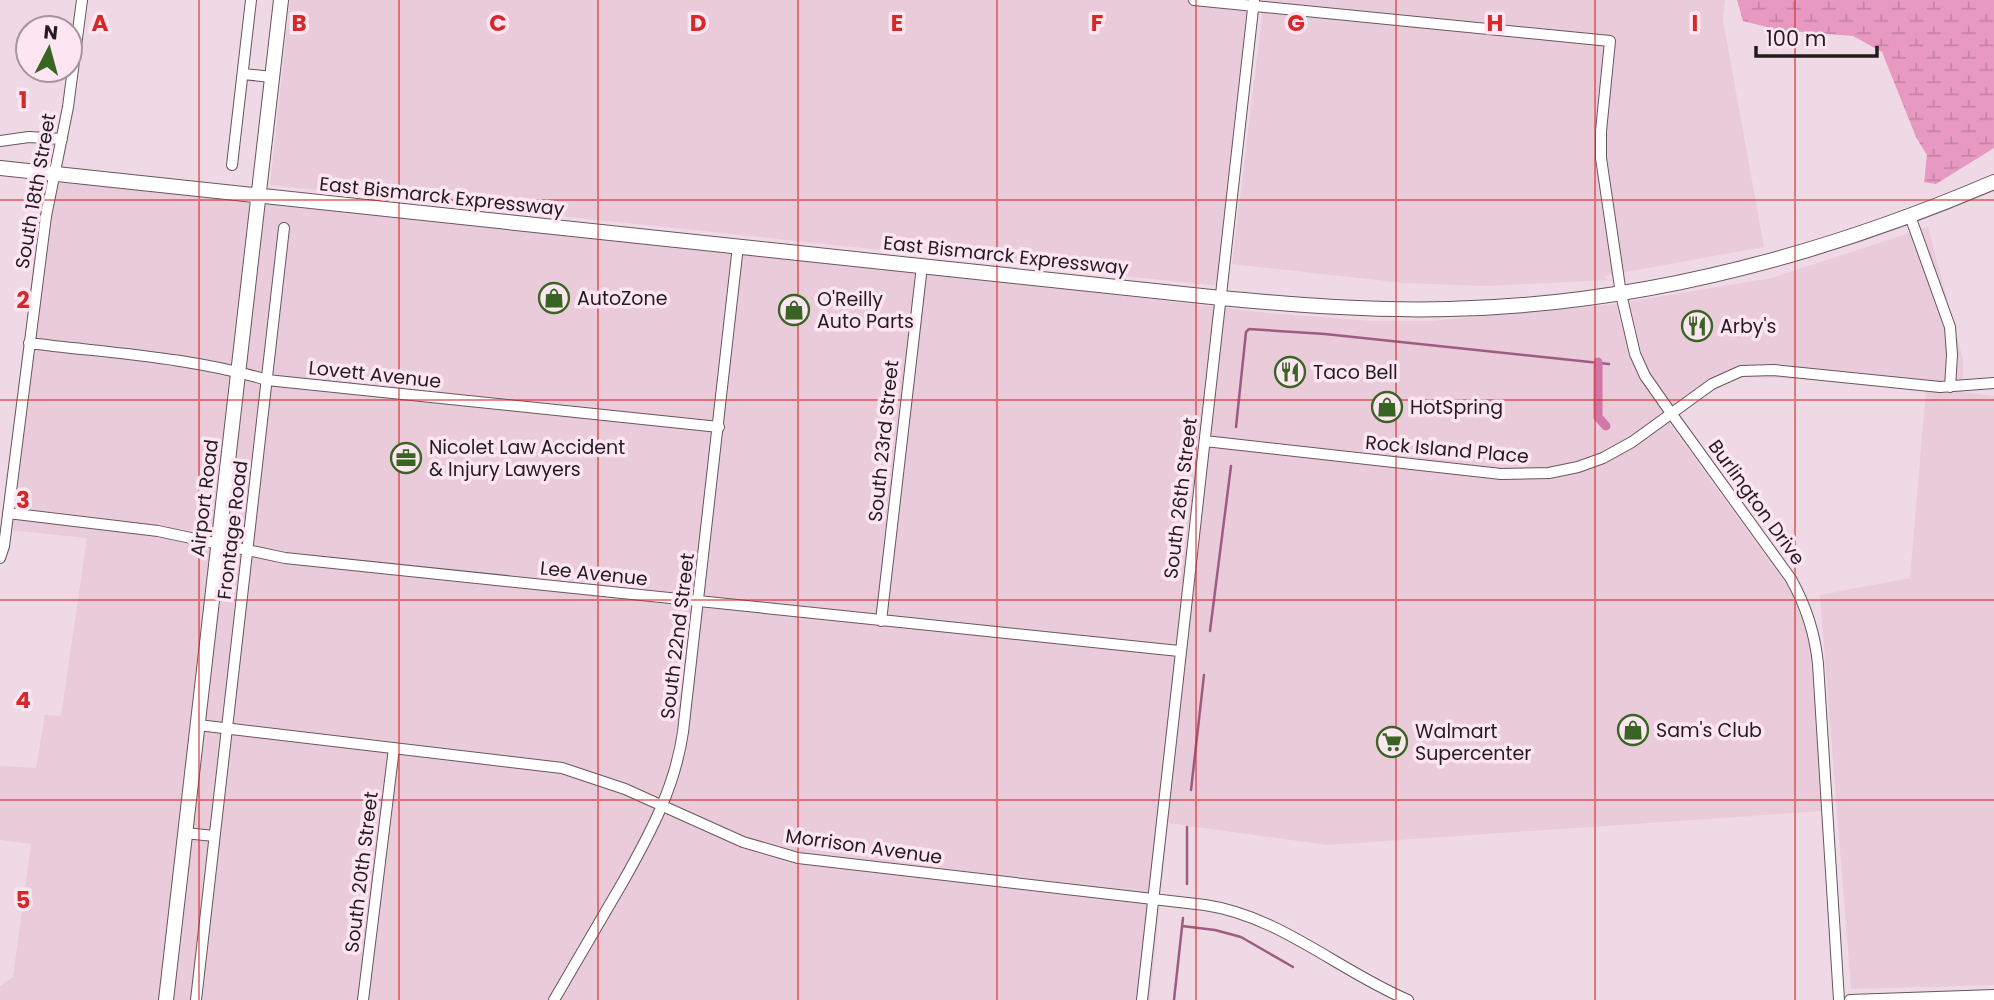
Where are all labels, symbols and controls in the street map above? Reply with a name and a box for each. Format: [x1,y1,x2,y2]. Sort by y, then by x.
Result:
text: A [92,7,109,39]
text: B [291,7,307,39]
text: C [489,7,507,39]
text: D [690,7,706,39]
text: E [891,7,903,39]
text: F [1091,7,1103,39]
text: G [1287,7,1305,39]
text: H [1487,7,1503,39]
text: I [1692,7,1698,39]
north arrow [14,14,84,84]
scale bar [1756,14,1877,58]
text: N [42,18,59,47]
text: 100 m [1766,24,1826,53]
text: 1 [19,84,27,116]
street label: South 18th Street [9,111,62,271]
street label: East Bismarck Expressway [318,170,566,223]
street label: East Bismarck Expressway [882,229,1130,282]
shop icon: AutoZone [537,281,571,315]
text: 2 [16,284,30,316]
place label: AutoZone [577,285,667,312]
place label: O'Reilly Auto Parts [817,286,914,335]
shop icon: O'Reilly Auto Parts [777,293,811,327]
restaurant icon: Arby's [1680,309,1714,343]
place label: Arby's [1720,313,1776,340]
street label: Lovett Avenue [307,354,443,395]
restaurant icon: Taco Bell [1273,355,1307,389]
street label: South 23rd Street [862,359,905,523]
place label: Taco Bell [1313,359,1398,386]
shop icon: HotSpring [1370,390,1404,424]
place label: HotSpring [1410,394,1503,421]
street label: South 26th Street [1157,416,1204,580]
street label: Rock Island Place [1364,429,1530,470]
place label: Nicolet Law Accident & Injury Lawyers [429,434,625,483]
street label: Burlington Drive [1702,434,1811,571]
street label: Airport Road [184,438,225,558]
office icon: Nicolet Law Accident & Injury Lawyers [389,441,423,475]
street label: Frontage Road [211,459,254,601]
text: 3 [16,484,30,516]
street label: South 22nd Street [654,551,701,721]
street label: Lee Avenue [539,554,649,593]
text: 4 [15,684,31,716]
shop icon: Sam's Club [1616,713,1650,747]
place label: Sam's Club [1656,717,1762,744]
place label: Walmart Supercenter [1415,718,1531,767]
supermarket icon: Walmart Supercenter [1375,725,1409,759]
street label: South 20th Street [338,790,385,954]
street label: Morrison Avenue [784,822,944,871]
text: 5 [16,884,30,916]

